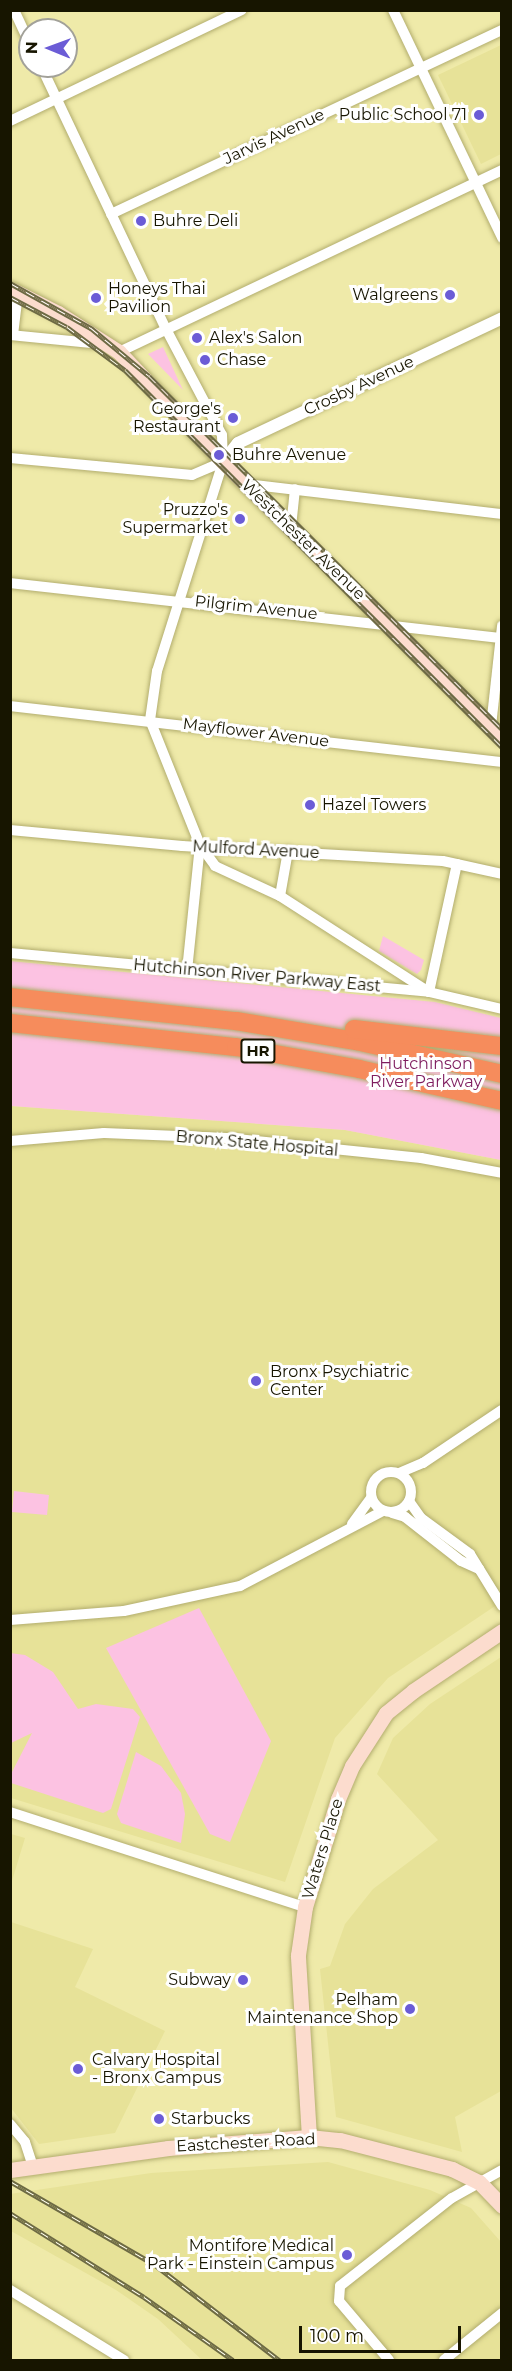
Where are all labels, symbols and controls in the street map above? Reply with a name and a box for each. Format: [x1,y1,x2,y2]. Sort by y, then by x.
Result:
north arrow [18,18,78,78]
text: N [22,41,41,54]
street label: Jarvis Avenue [220,105,328,169]
place label: Public School 71 [339,105,467,125]
marker: Public School 71 [472,108,486,122]
place label: Buhre Deli [153,211,238,231]
marker: Buhre Deli [134,214,148,228]
place label: Honeys Thai Pavilion [108,279,206,317]
place label: Walgreens [352,285,438,305]
marker: Walgreens [443,288,457,302]
marker: Honeys Thai Pavilion [89,291,103,305]
place label: Alex's Salon [209,328,302,348]
marker: Alex's Salon [190,331,204,345]
place label: Chase [217,350,266,370]
street label: Crosby Avenue [301,352,417,420]
marker: Chase [198,353,212,367]
place label: George's Restaurant [133,399,221,437]
marker: George's Restaurant [226,411,240,425]
place label: Buhre Avenue [232,445,346,465]
marker: Buhre Avenue [210,446,228,464]
street label: Westchester Avenue [237,476,369,604]
place label: Pruzzo's Supermarket [123,500,228,538]
marker: Pruzzo's Supermarket [233,512,247,526]
street label: Pilgrim Avenue [194,592,318,624]
street label: Mayflower Avenue [182,715,330,751]
place label: Hazel Towers [322,795,426,815]
marker: Hazel Towers [303,798,317,812]
street label: Mulford Avenue [192,837,320,863]
street label: Hutchinson River Parkway East [132,956,382,996]
road number: HR [240,1039,276,1063]
park label: Hutchinson River Parkway [370,1054,482,1092]
street label: Bronx State Hospital [175,1127,339,1161]
place label: Bronx Psychiatric Center [270,1362,409,1400]
marker: Bronx Psychiatric Center [247,1372,265,1390]
street label: Waters Place [299,1796,347,1902]
place label: Subway [168,1970,231,1990]
marker: Subway [236,1973,250,1987]
place label: Pelham Maintenance Shop [247,1990,398,2028]
marker: Pelham Maintenance Shop [403,2002,417,2016]
place label: Calvary Hospital - Bronx Campus [92,2050,221,2088]
marker: Calvary Hospital - Bronx Campus [69,2060,87,2078]
place label: Starbucks [171,2109,250,2129]
marker: Starbucks [152,2112,166,2126]
street label: Eastchester Road [176,2130,316,2156]
place label: Montifore Medical Park - Einstein Campus [147,2236,334,2274]
marker: Montifore Medical Park - Einstein Campus [338,2246,356,2264]
scale bar [302,2314,464,2352]
text: 100 m [310,2325,364,2347]

